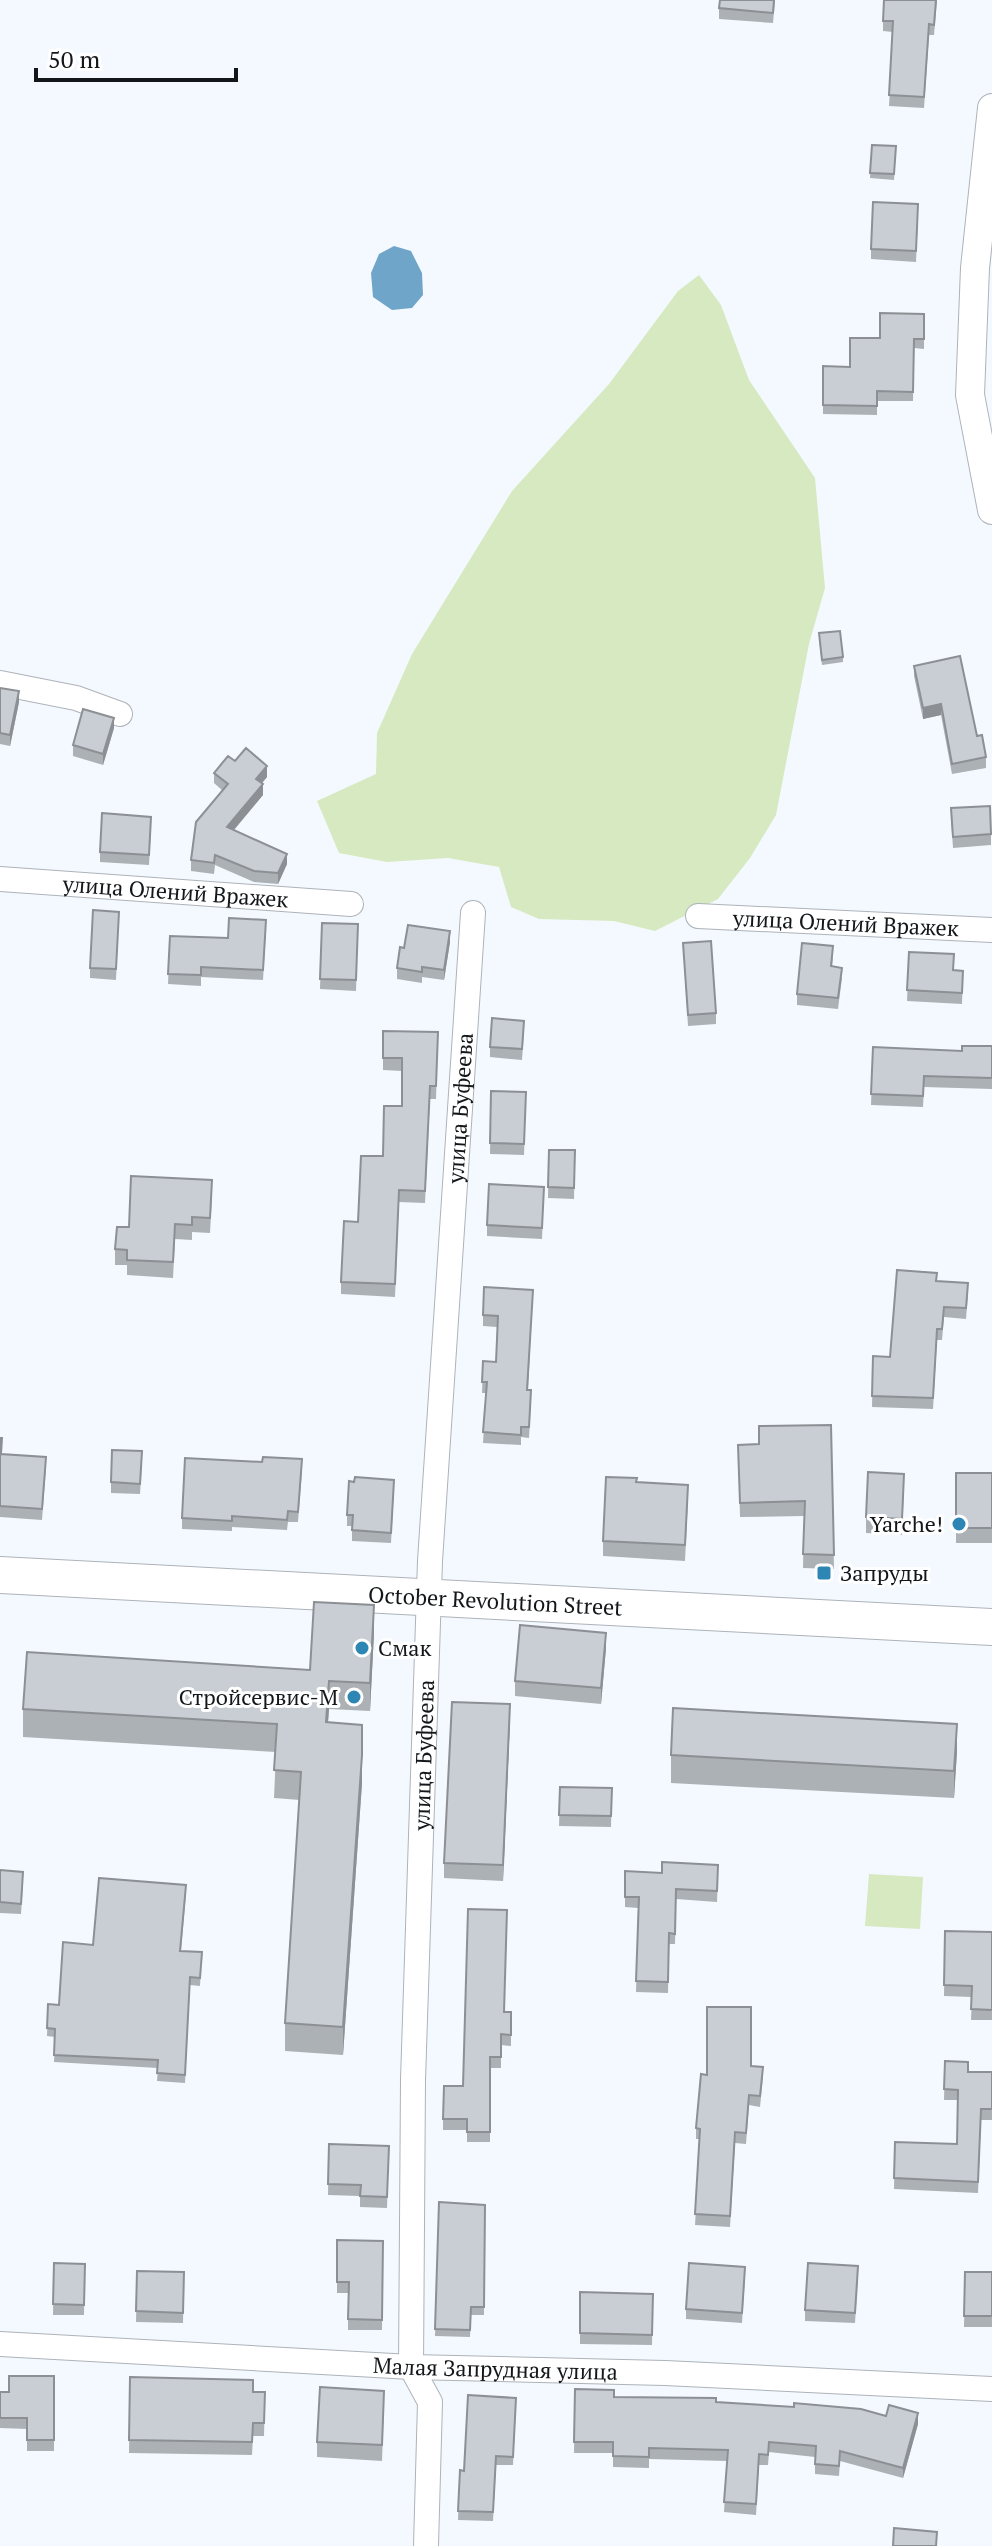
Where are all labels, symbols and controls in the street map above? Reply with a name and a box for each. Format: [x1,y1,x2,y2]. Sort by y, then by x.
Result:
scale bar [36,32,236,82]
text: 50 m [48,43,100,75]
street label: улица Олений Вражек [61,868,289,914]
street label: улица Олений Вражек [731,903,959,942]
street label: улица Буфеева [440,1032,479,1185]
place label: Yarche! [870,1509,943,1538]
marker: Yarche! [950,1515,968,1533]
place label: Запруды [840,1558,929,1587]
marker: Запруды [815,1564,833,1582]
street label: October Revolution Street [368,1579,623,1622]
place label: Смак [378,1633,431,1662]
marker: Смак [353,1639,371,1657]
street label: улица Буфеева [406,1679,440,1832]
place label: Стройсервис-М [179,1682,338,1711]
marker: Стройсервис-М [345,1688,363,1706]
street label: Малая Запрудная улица [372,2350,618,2386]

